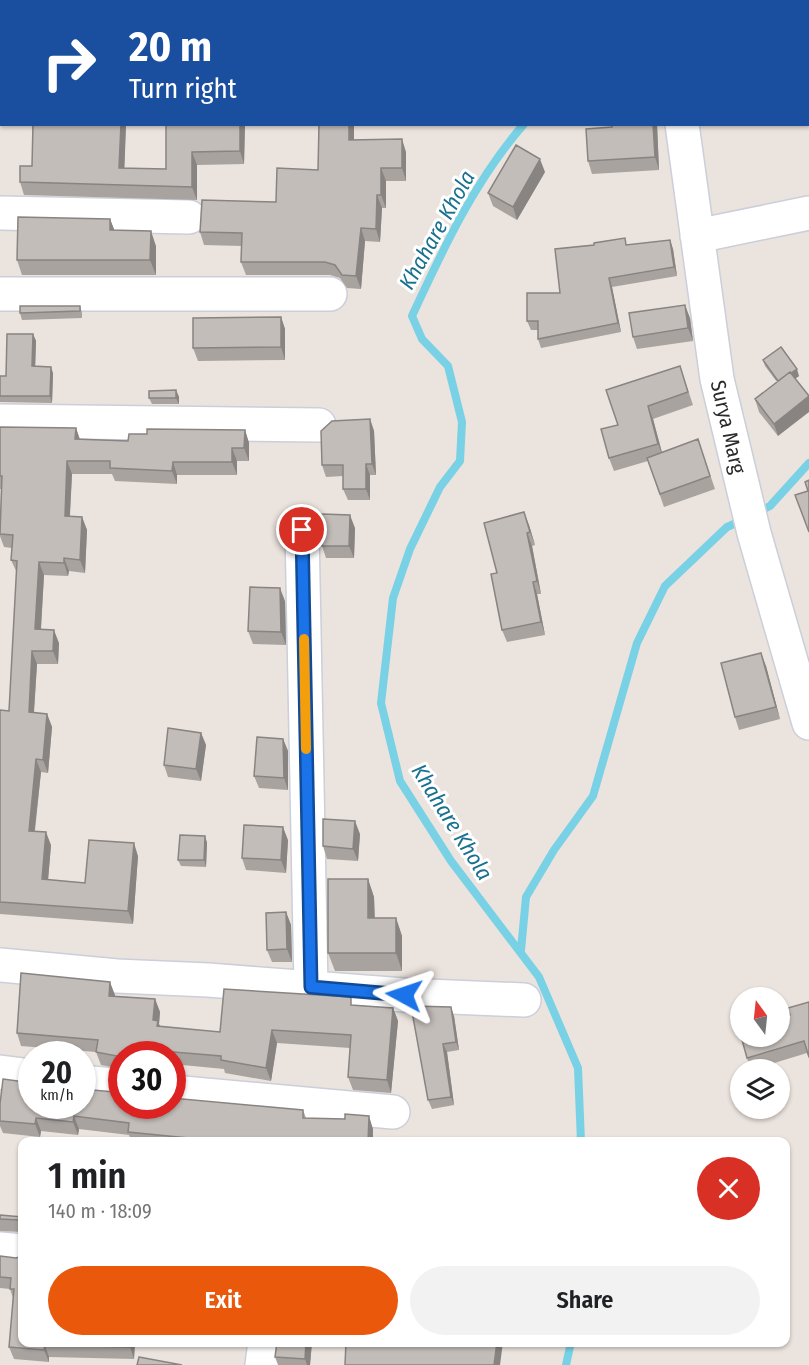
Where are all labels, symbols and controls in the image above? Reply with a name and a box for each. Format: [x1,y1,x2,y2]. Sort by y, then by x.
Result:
text: 20 m [129,22,212,72]
icon: right [30,24,108,102]
text: Turn right [129,73,237,105]
water label: Khahare Khola [393,166,481,294]
street label: Surya Marg [705,378,751,476]
pin [276,504,327,555]
icon: arrive [285,513,318,546]
water label: Khahare Khola [406,759,498,885]
position arrow [372,963,436,1027]
north arrow [730,987,790,1047]
map controls [730,987,790,1119]
speed limit sign: 30 [108,1041,186,1119]
text: 20 [42,1055,72,1091]
button: layers [730,1059,790,1119]
text: km/h [40,1086,74,1104]
text: 1 min [48,1154,126,1198]
button: close [697,1157,760,1220]
text: 140 m · 18:09 [48,1199,152,1223]
button: Exit [48,1266,398,1335]
button: Share [410,1266,760,1335]

